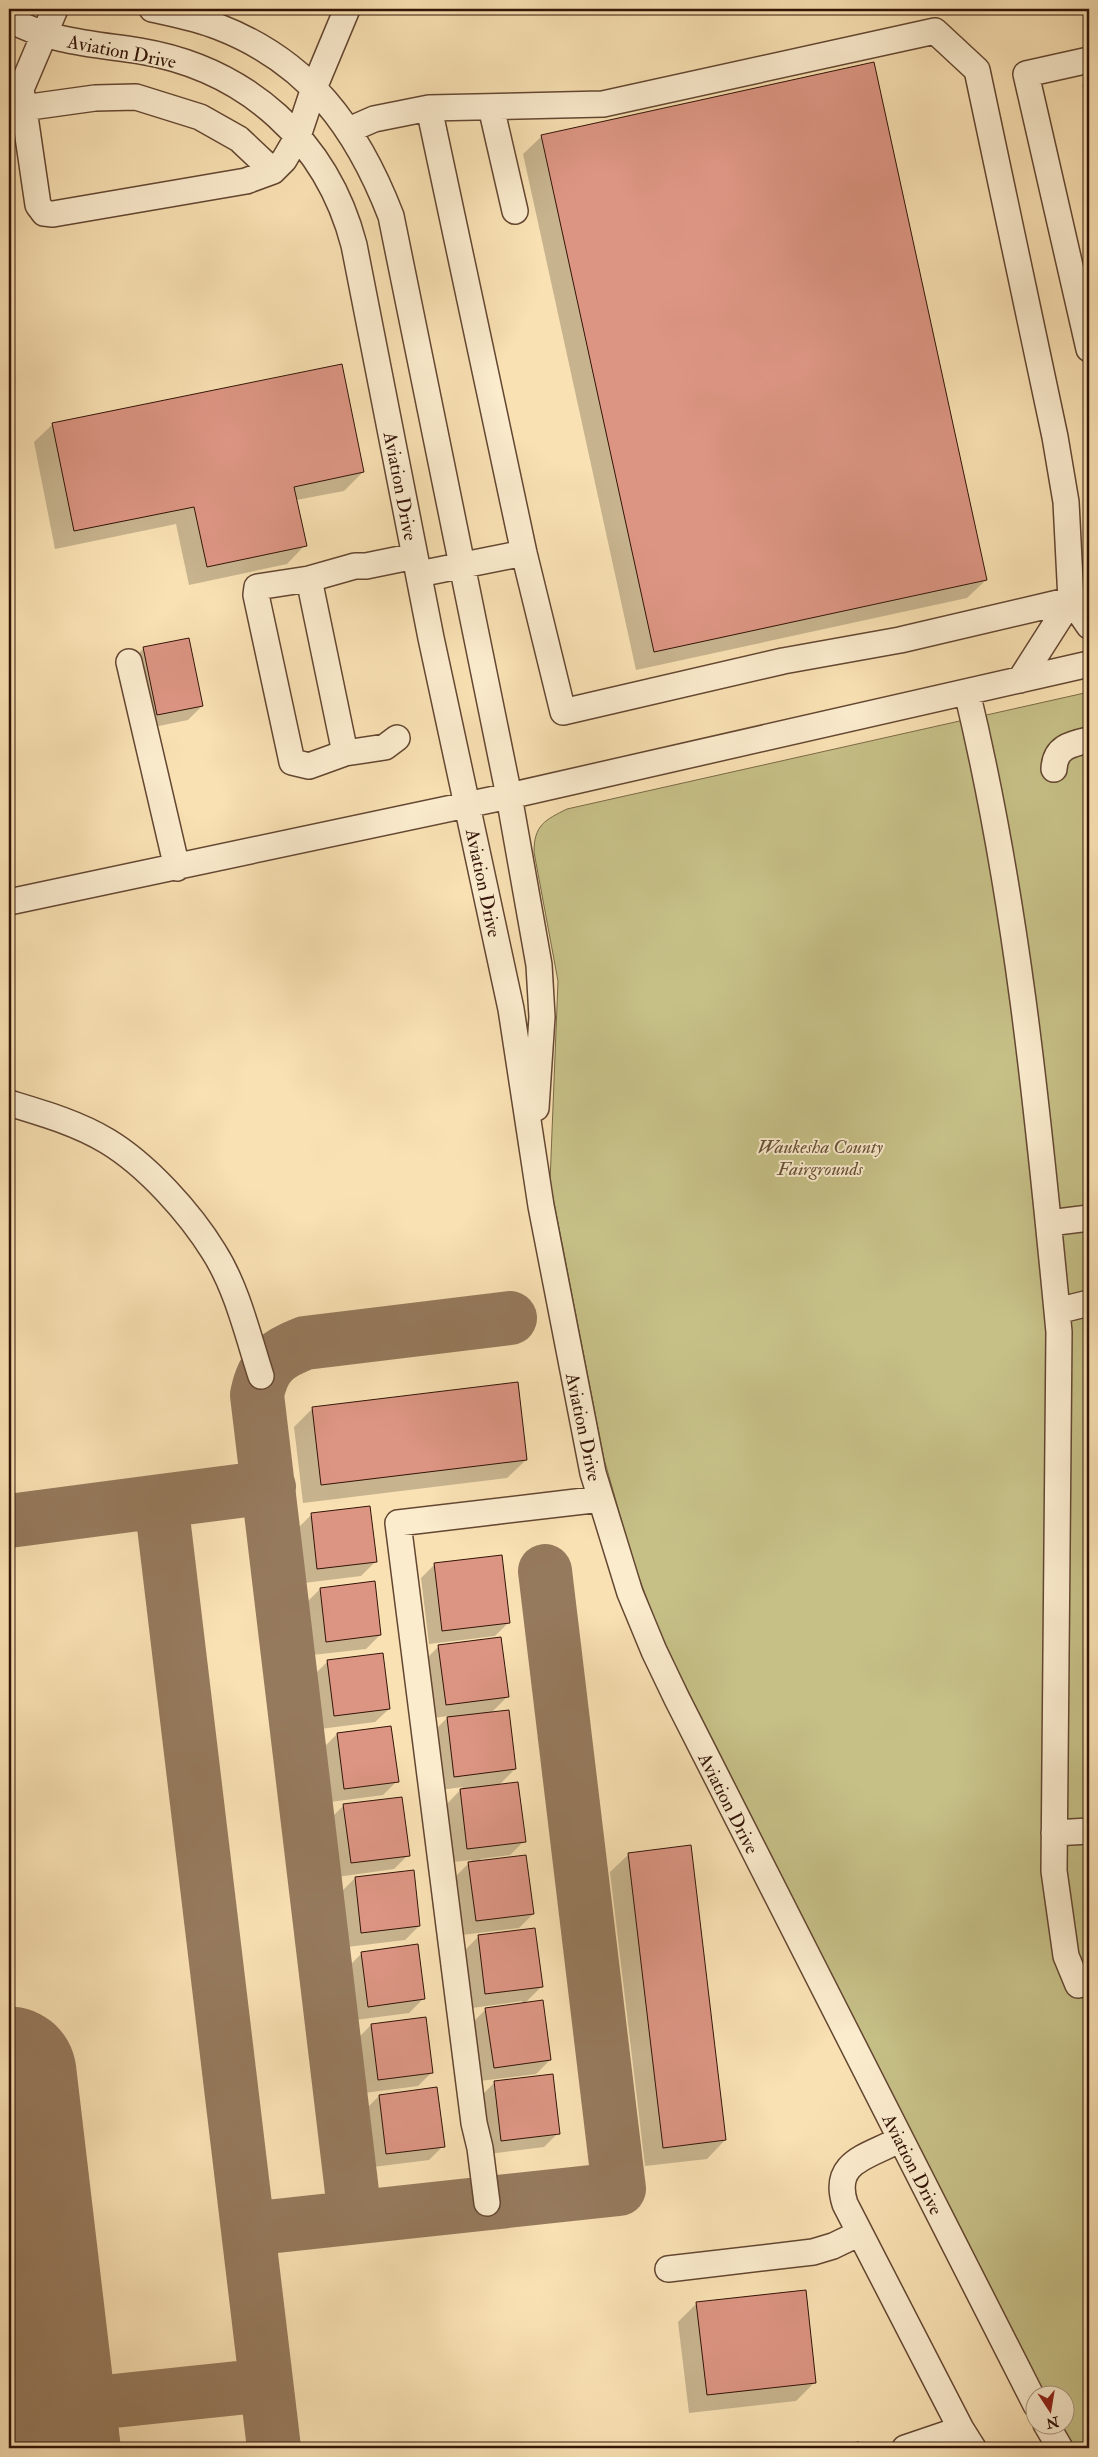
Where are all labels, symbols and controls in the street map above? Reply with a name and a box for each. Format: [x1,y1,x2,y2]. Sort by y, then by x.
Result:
street label: Aviation Drive [64,29,178,74]
street label: Aviation Drive [378,429,422,543]
street label: Aviation Drive [460,826,506,940]
park label: Waukesha County Fairgrounds [757,1135,883,1181]
street label: Aviation Drive [560,1370,606,1484]
street label: Aviation Drive [692,1748,764,1858]
street label: Aviation Drive [876,2109,948,2219]
north arrow [1026,2384,1076,2434]
text: N [1044,2412,1061,2432]

